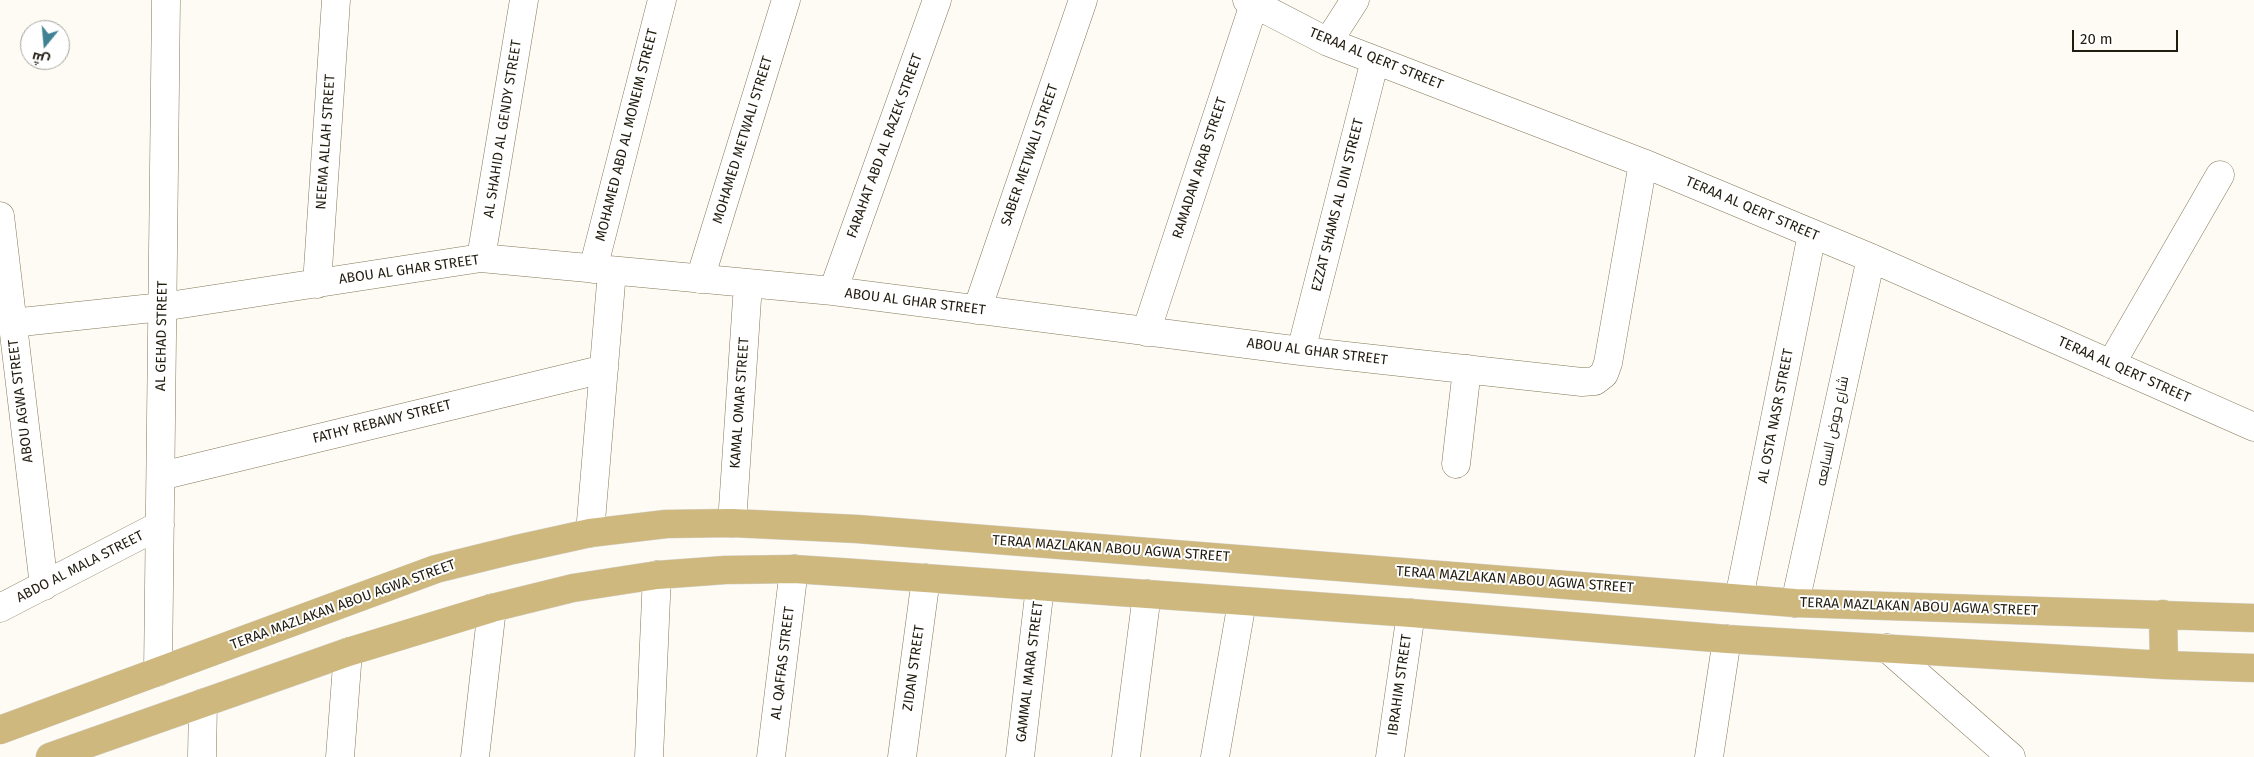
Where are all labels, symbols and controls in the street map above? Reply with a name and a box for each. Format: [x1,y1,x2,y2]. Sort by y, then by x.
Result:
north arrow [20,20,70,70]
scale bar [2074,20,2180,52]
street label: TERAA AL QERT STREET [1306,24,1446,94]
street label: MOHAMED ABD AL MONEIM STREET [592,27,662,243]
text: 20 m [2080,30,2113,48]
street label: AL SHAHID AL GENDY STREET [481,39,525,219]
text: ش [30,48,52,70]
street label: FARAHAT ABD AL RAZEK STREET [844,52,926,240]
street label: MOHAMED METWALI STREET [709,54,777,226]
street label: NEEMA ALLAH STREET [313,74,339,210]
street label: SABER METWALI STREET [998,82,1062,228]
street label: RAMADAN ARAB STREET [1169,95,1231,241]
street label: EZZAT SHAMS AL DIN STREET [1308,117,1368,293]
street label: TERAA AL QERT STREET [1683,173,1821,245]
street label: ABOU AL GHAR STREET [338,252,480,288]
street label: AL GEHAD STREET [153,281,171,391]
street label: ABOU AL GHAR STREET [844,285,986,319]
street label: TERAA AL QERT STREET [2055,333,2193,407]
street label: ABOU AL GHAR STREET [1246,335,1388,369]
street label: KAMAL OMAR STREET [727,337,753,469]
street label: ABOU AGWA STREET [5,338,37,464]
street label: AL OSTA NASR STREET [1755,347,1797,485]
street label: شارع حوض السابعه [1813,375,1853,487]
street label: FATHY REBAWY STREET [311,397,453,447]
street label: ABDO AL MALA STREET [14,528,146,606]
street label: TERAA MAZLAKAN ABOU AGWA STREET [992,532,1230,566]
street label: TERAA MAZLAKAN ABOU AGWA STREET [228,556,458,654]
street label: TERAA MAZLAKAN ABOU AGWA STREET [1396,563,1634,597]
street label: TERAA MAZLAKAN ABOU AGWA STREET [1800,594,2038,620]
street label: GAMMAL MARA STREET [1013,601,1047,743]
street label: AL QAFFAS STREET [768,605,798,721]
street label: ZIDAN STREET [900,624,928,712]
street label: IBRAHIM STREET [1385,633,1415,737]

